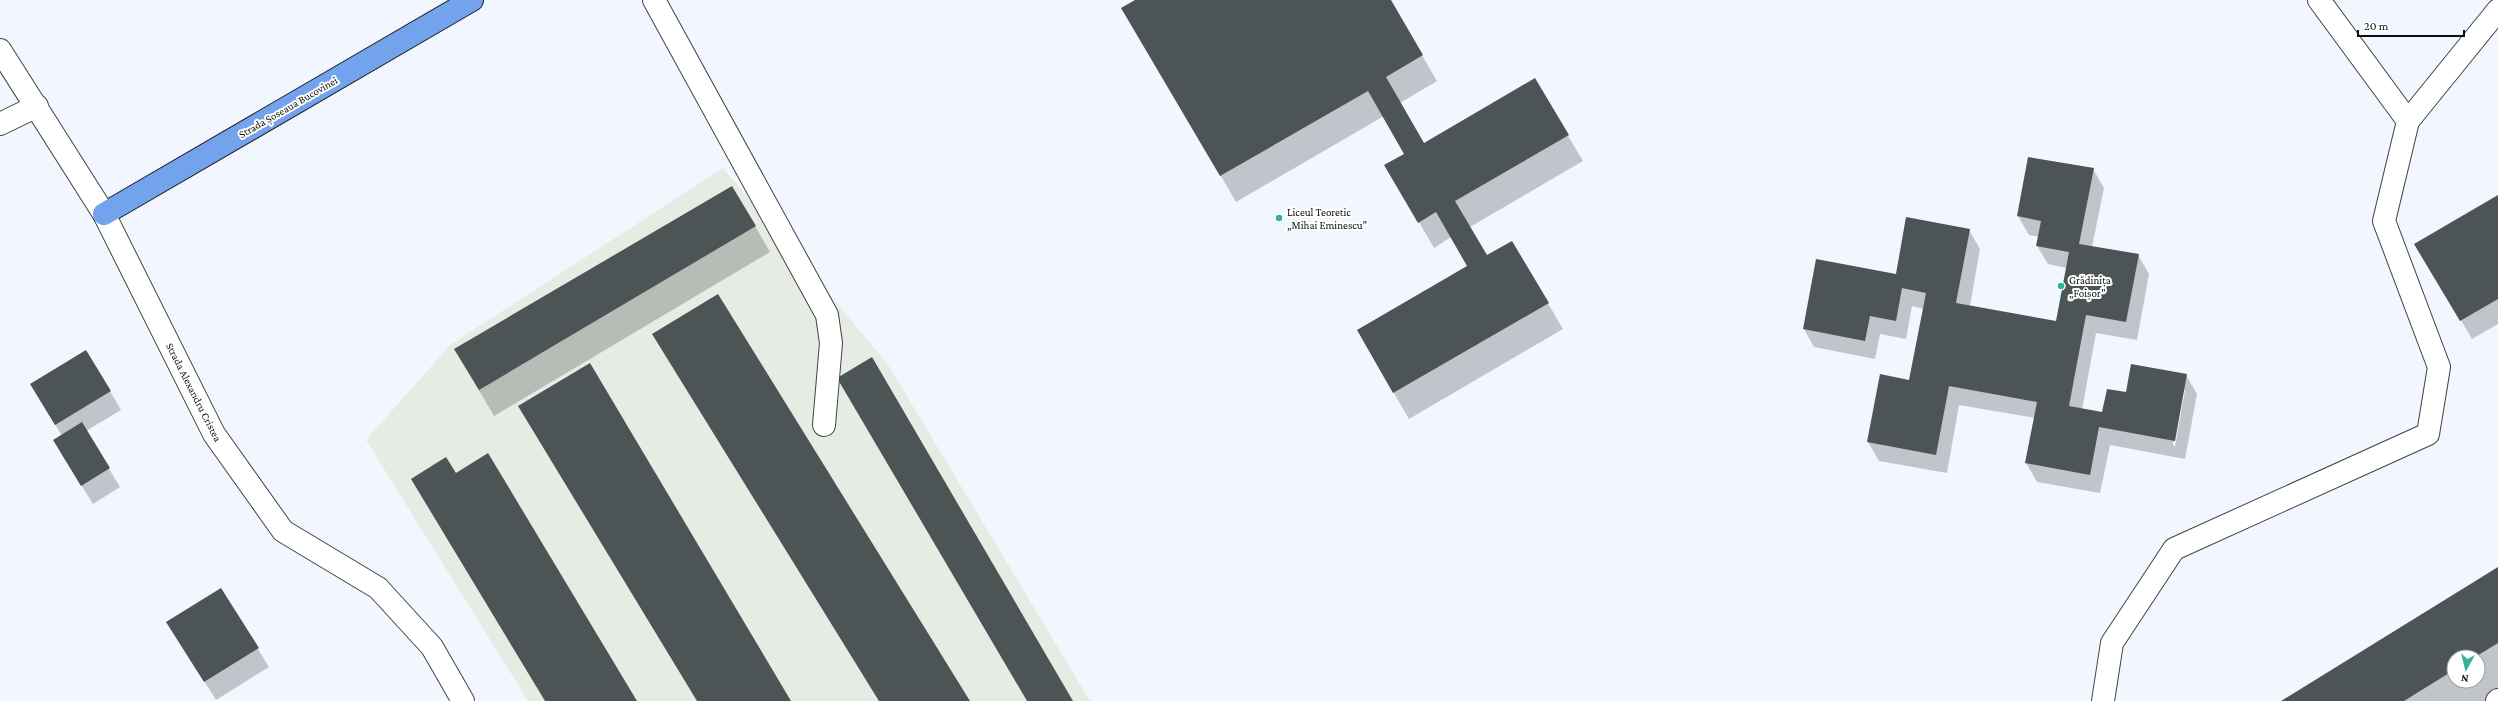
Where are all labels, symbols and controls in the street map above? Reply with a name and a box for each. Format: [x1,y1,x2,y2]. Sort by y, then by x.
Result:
scale bar [2358,12,2464,38]
text: 20 m [2364,19,2389,33]
street label: Strada Șoseaua Bucovinei [237,74,340,142]
place label: Liceul Teoretic „Mihai Eminescu” [1287,206,1367,232]
marker: Liceul Teoretic „Mihai Eminescu” [1274,213,1284,223]
place label: Grădinița „Foișor” [2069,274,2111,301]
marker: Grădinița „Foișor” [2056,281,2066,291]
street label: Strada Alexandru Cristea [164,341,224,443]
north arrow [2446,649,2486,689]
text: N [2460,672,2469,685]

